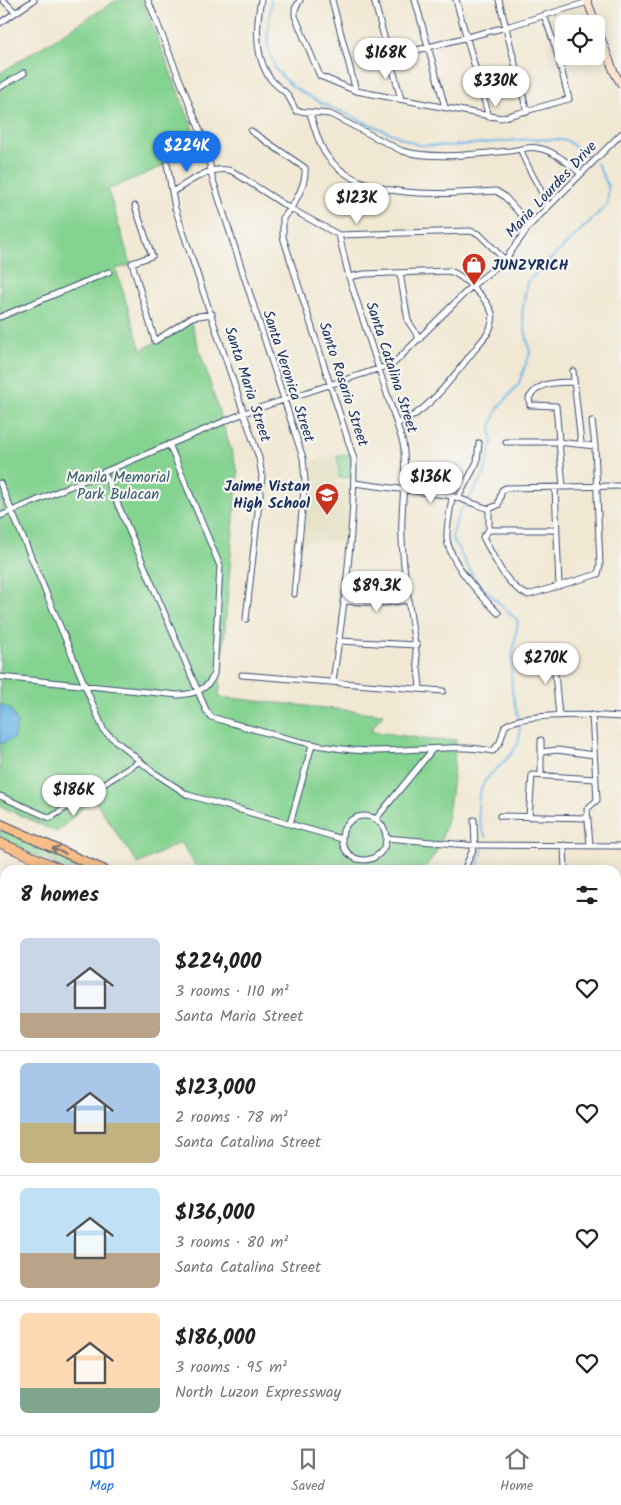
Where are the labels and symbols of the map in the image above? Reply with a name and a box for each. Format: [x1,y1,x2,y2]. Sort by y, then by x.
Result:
pin: $168K [351,38,421,80]
pin: $330K [461,66,531,108]
pin: $224K [152,130,222,173]
street label: Maria Lourdes Drive [500,135,603,244]
pin: $123K [322,182,392,225]
shop icon: JUNZYRICH [461,252,487,286]
place label: JUNZYRICH [492,254,569,278]
street label: Santa Catalina Street [358,298,424,436]
street label: Santa Veronica Street [255,307,321,446]
street label: Santo Rosario Street [312,319,375,450]
street label: Santa Maria Street [217,323,277,445]
pin: $136K [396,462,466,504]
park label: Manila Memorial Park Bulacan [66,466,170,507]
place label: Jaime Vistan High School [224,475,310,516]
school or university icon: Jaime Vistan High School [314,482,340,516]
pin: $89.3K [336,570,418,613]
pin: $270K [511,642,581,685]
pin: $186K [39,774,109,817]
one-way arrow [52,846,68,855]

